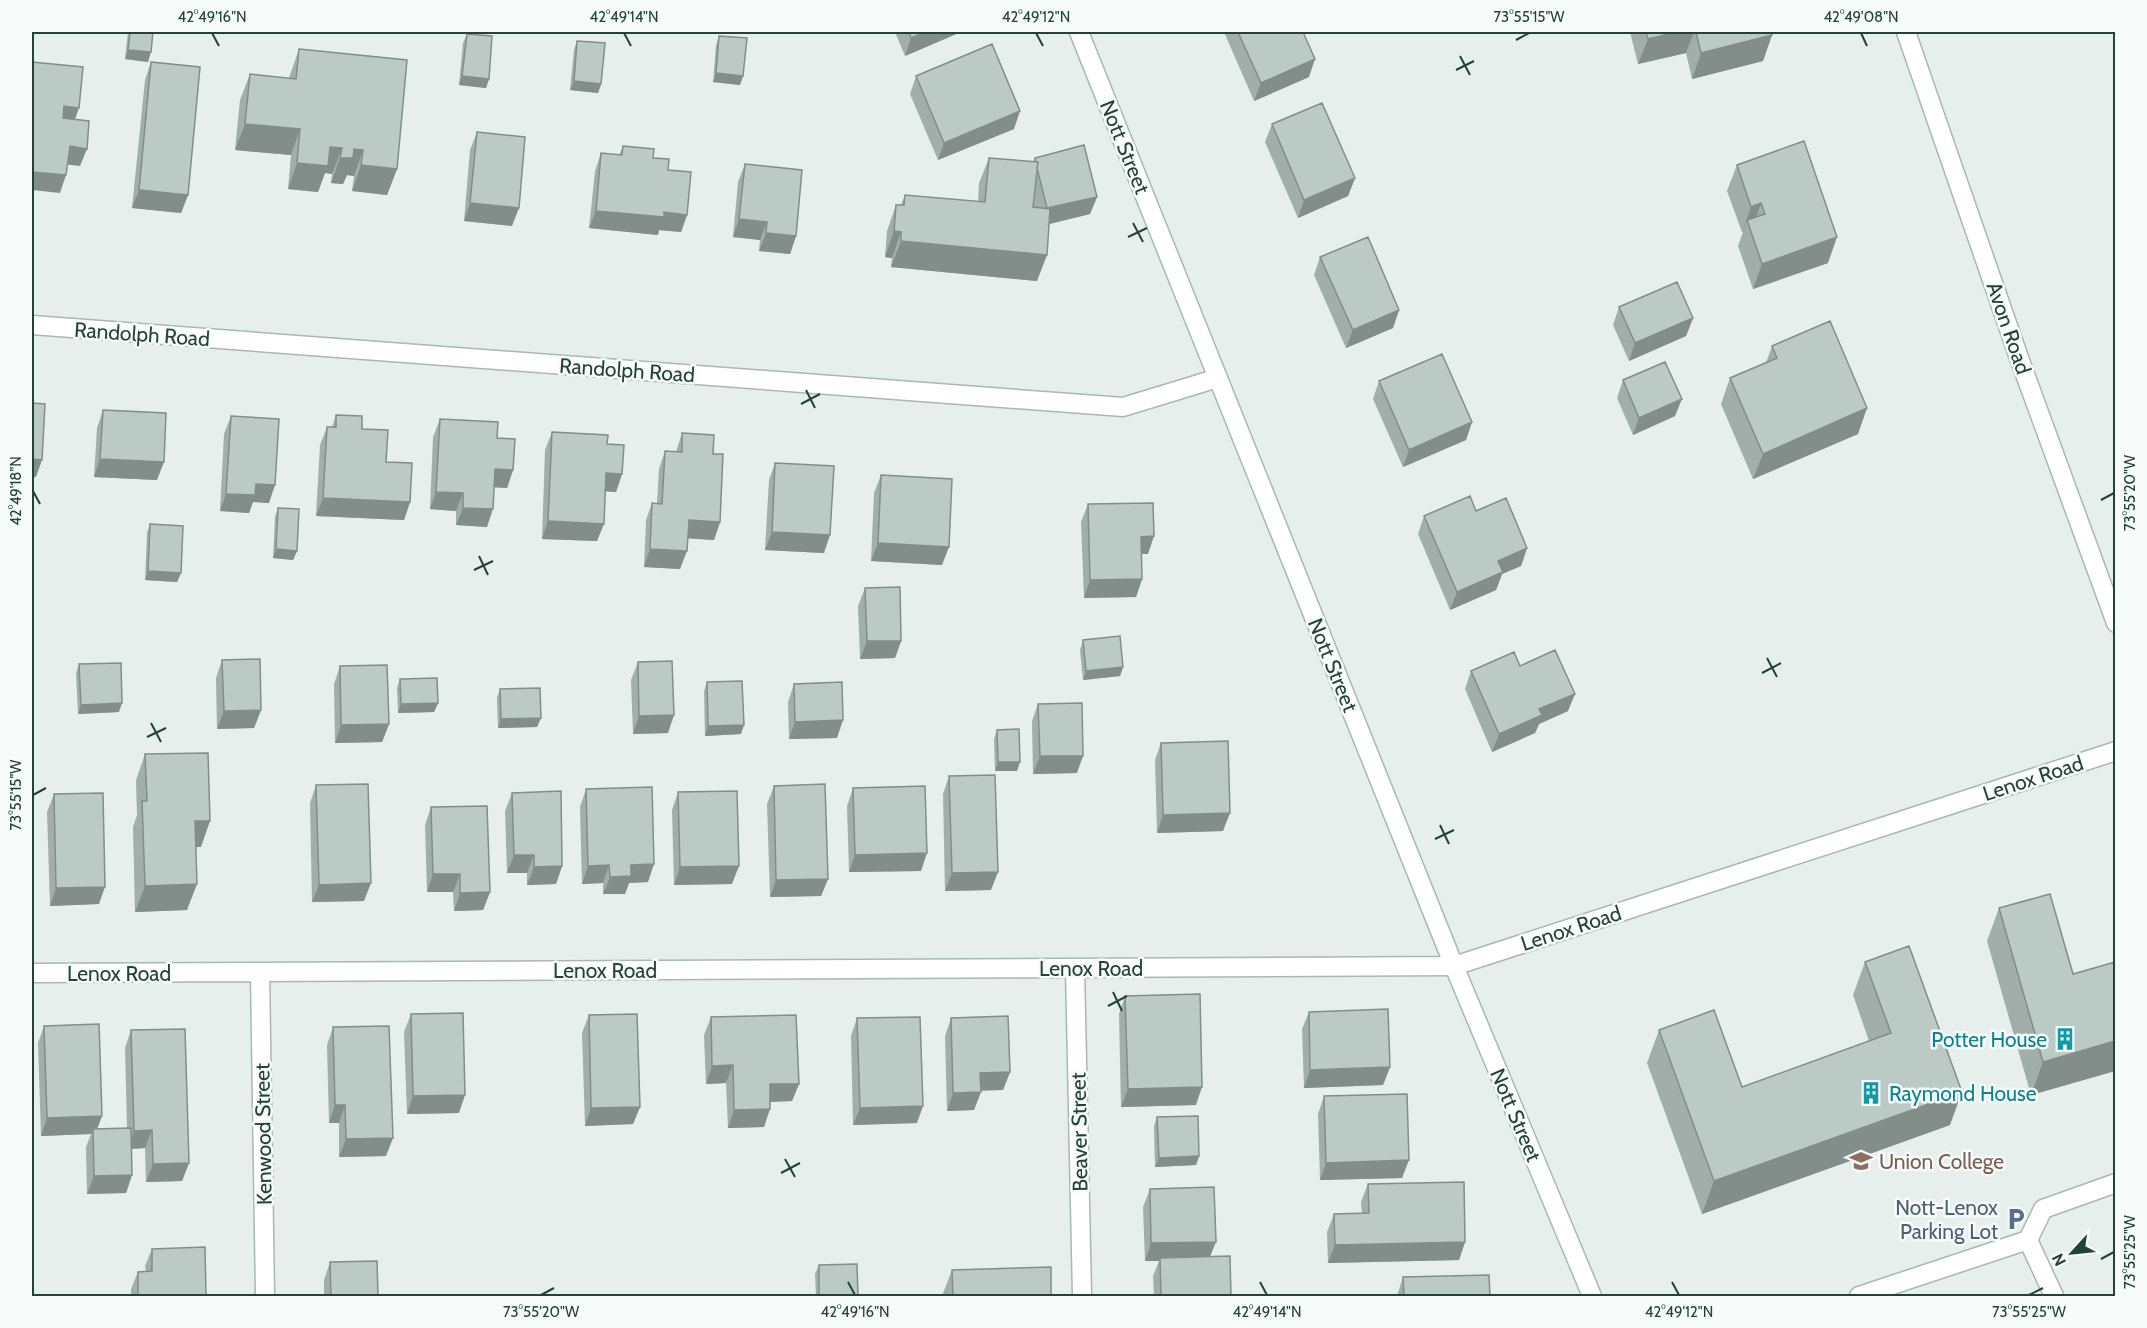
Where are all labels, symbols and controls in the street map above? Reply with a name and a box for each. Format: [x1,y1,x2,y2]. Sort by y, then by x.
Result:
text: 42°49'16"N [177,8,247,26]
text: 42°49'14"N [589,8,659,26]
text: 42°49'12"N [1002,8,1070,26]
text: 73°55'15"W [1494,8,1565,26]
text: 42°49'08"N [1823,8,1899,26]
street label: Nott Street [1095,97,1155,197]
street label: Avon Road [1982,279,2036,377]
street label: Randolph Road [73,317,211,351]
street label: Randolph Road [558,353,696,387]
text: 73°55'20"W [2121,454,2139,531]
text: 42°49'18"N [7,456,25,526]
street label: Nott Street [1303,615,1363,715]
street label: Lenox Road [1980,750,2086,806]
text: 73°55'15"W [7,759,25,830]
street label: Lenox Road [1518,900,1624,956]
street label: Lenox Road [1039,956,1143,981]
street label: Lenox Road [553,958,657,983]
street label: Lenox Road [67,961,171,986]
building icon: Potter House [2052,1026,2078,1052]
place label: Potter House [1931,1027,2047,1052]
street label: Kenwood Street [249,1063,277,1205]
street label: Nott Street [1485,1065,1547,1165]
street label: Beaver Street [1065,1072,1093,1192]
building icon: Raymond House [1858,1080,1884,1106]
place label: Raymond House [1889,1081,2037,1106]
school or university icon: Union College [1848,1148,1874,1174]
place label: Union College [1879,1149,2004,1174]
place label: Nott-Lenox Parking Lot [1895,1195,1998,1244]
parking icon: Nott-Lenox Parking Lot [2003,1206,2029,1232]
text: 73°55'25"W [2121,1214,2139,1289]
north arrow [2042,1223,2102,1283]
text: N [2048,1250,2070,1269]
text: 73°55'20"W [503,1303,580,1321]
text: 42°49'16"N [820,1303,890,1321]
text: 42°49'14"N [1232,1303,1302,1321]
text: 42°49'12"N [1645,1303,1713,1321]
text: 73°55'25"W [1992,1303,2067,1321]

